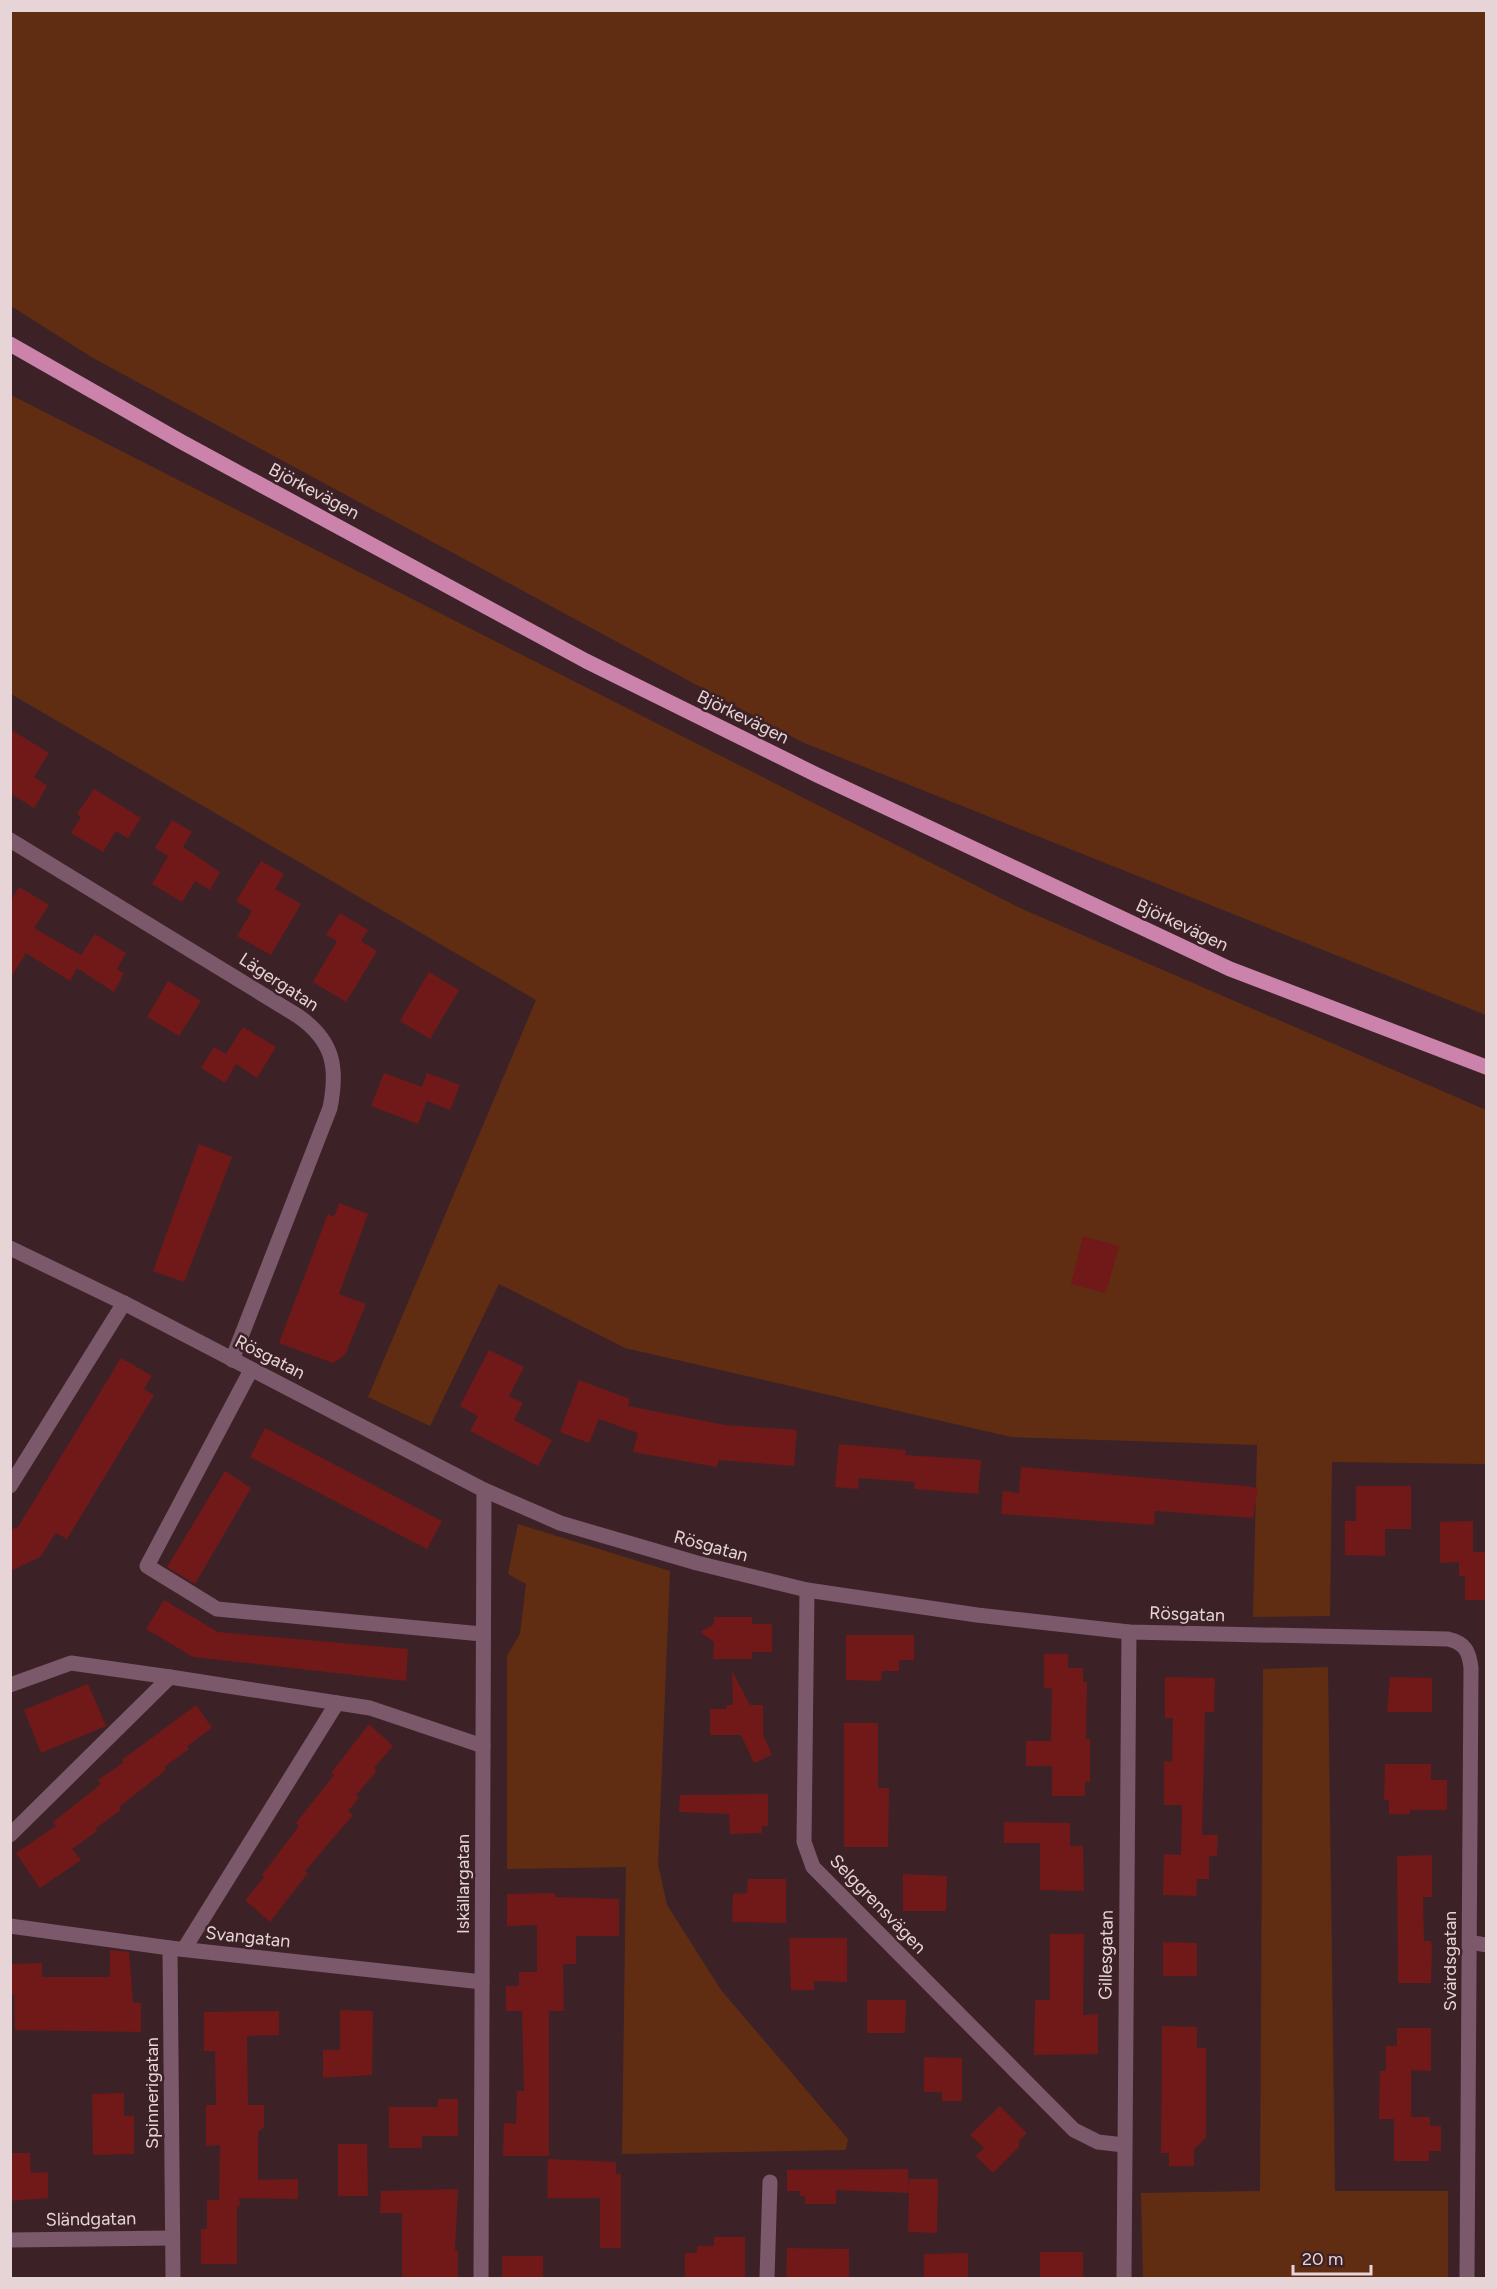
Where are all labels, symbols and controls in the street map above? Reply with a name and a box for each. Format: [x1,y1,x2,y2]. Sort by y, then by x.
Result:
street label: Björkevägen [265,458,363,524]
street label: Björkevägen [693,685,793,749]
street label: Björkevägen [1132,894,1232,956]
street label: Lägergatan [235,948,323,1016]
street label: Rösgatan [231,1330,309,1384]
street label: Rösgatan [672,1526,750,1566]
street label: Rösgatan [1149,1602,1225,1626]
street label: Iskällargatan [452,1834,474,1934]
street label: Selggrensvägen [825,1850,931,1958]
street label: Gillesgatan [1094,1910,1118,2000]
street label: Svärdsgatan [1439,1911,1461,2011]
street label: Svangatan [205,1922,291,1952]
street label: Spinnerigatan [141,2037,163,2149]
street label: Sländgatan [46,2207,136,2231]
scale bar [1293,2238,1371,2276]
text: 20 m [1302,2248,1343,2270]

